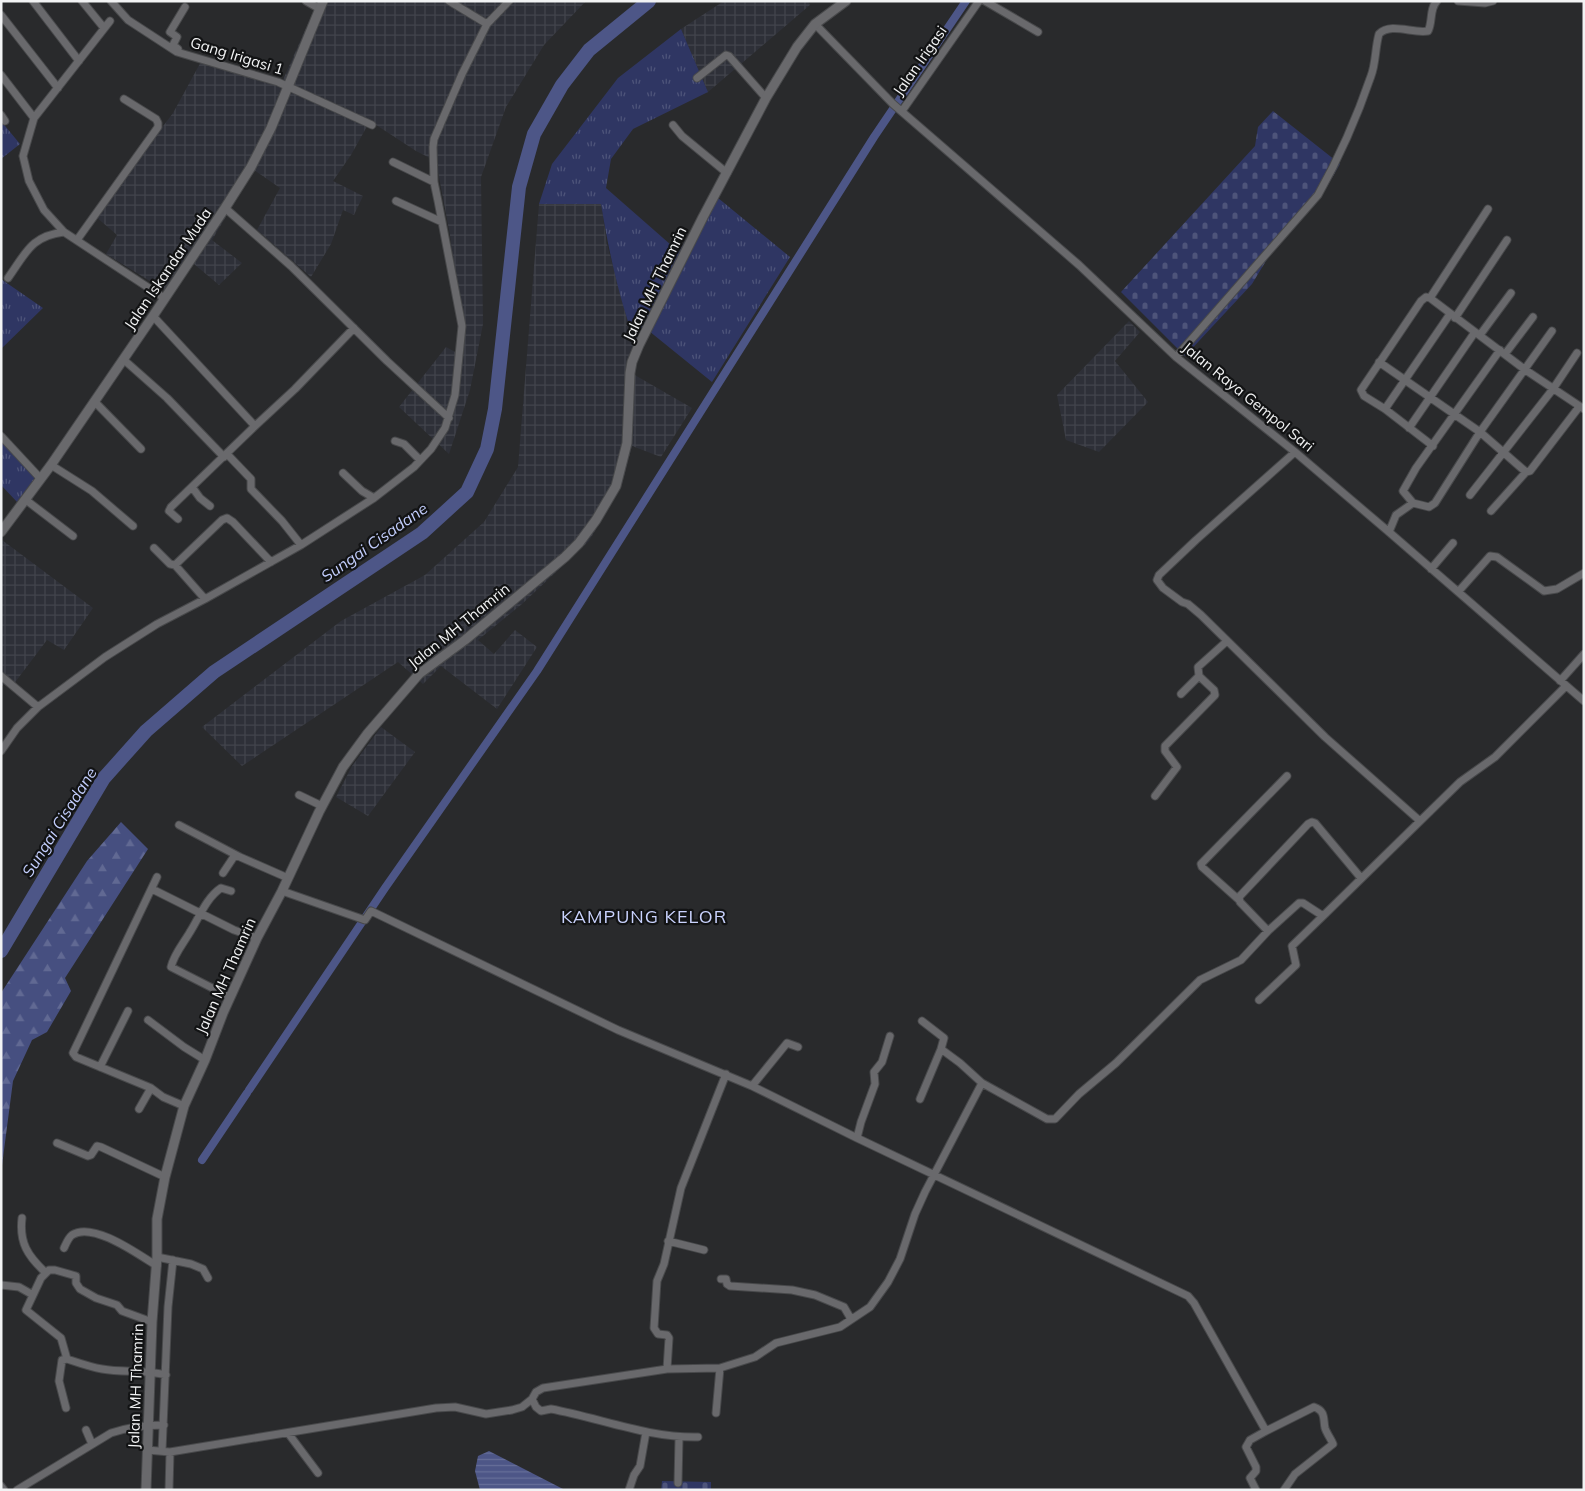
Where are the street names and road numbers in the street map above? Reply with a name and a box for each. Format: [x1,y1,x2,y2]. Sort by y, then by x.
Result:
street label: Jalan Irigasi [889,22,951,99]
street label: Gang Irigasi 1 [188,32,286,79]
street label: Jalan Iskandar Muda [120,204,215,333]
street label: Jalan MH Thamrin [619,223,691,344]
street label: Jalan Raya Gempol Sari [1179,338,1318,456]
street label: Jalan MH Thamrin [404,579,513,672]
street label: Jalan MH Thamrin [191,915,260,1037]
street label: Jalan MH Thamrin [124,1323,147,1449]

